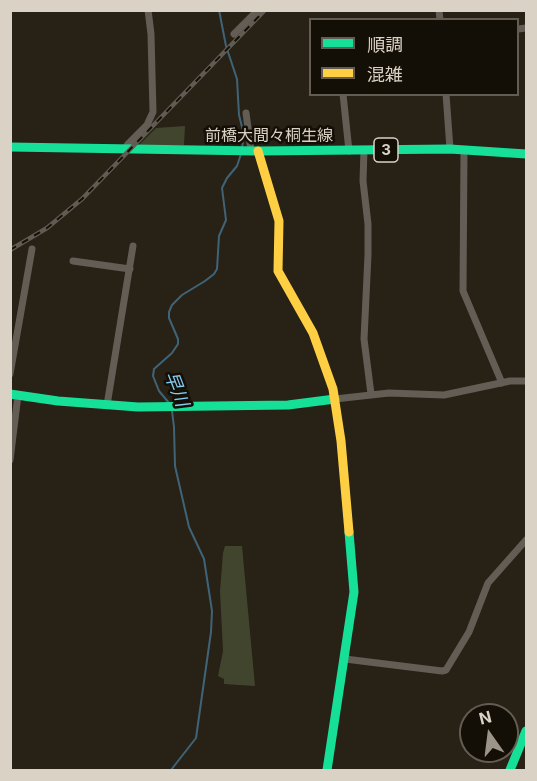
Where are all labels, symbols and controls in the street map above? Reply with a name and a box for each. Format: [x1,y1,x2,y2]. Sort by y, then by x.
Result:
legend [309,18,519,96]
text: 順調 [367,34,403,55]
text: 混雑 [367,64,403,85]
street label: 前橋大間々桐生線 [205,126,333,146]
road number: 3 [374,138,398,162]
water label: 早川 [159,368,193,410]
north arrow [459,703,519,763]
text: N [477,706,493,729]

